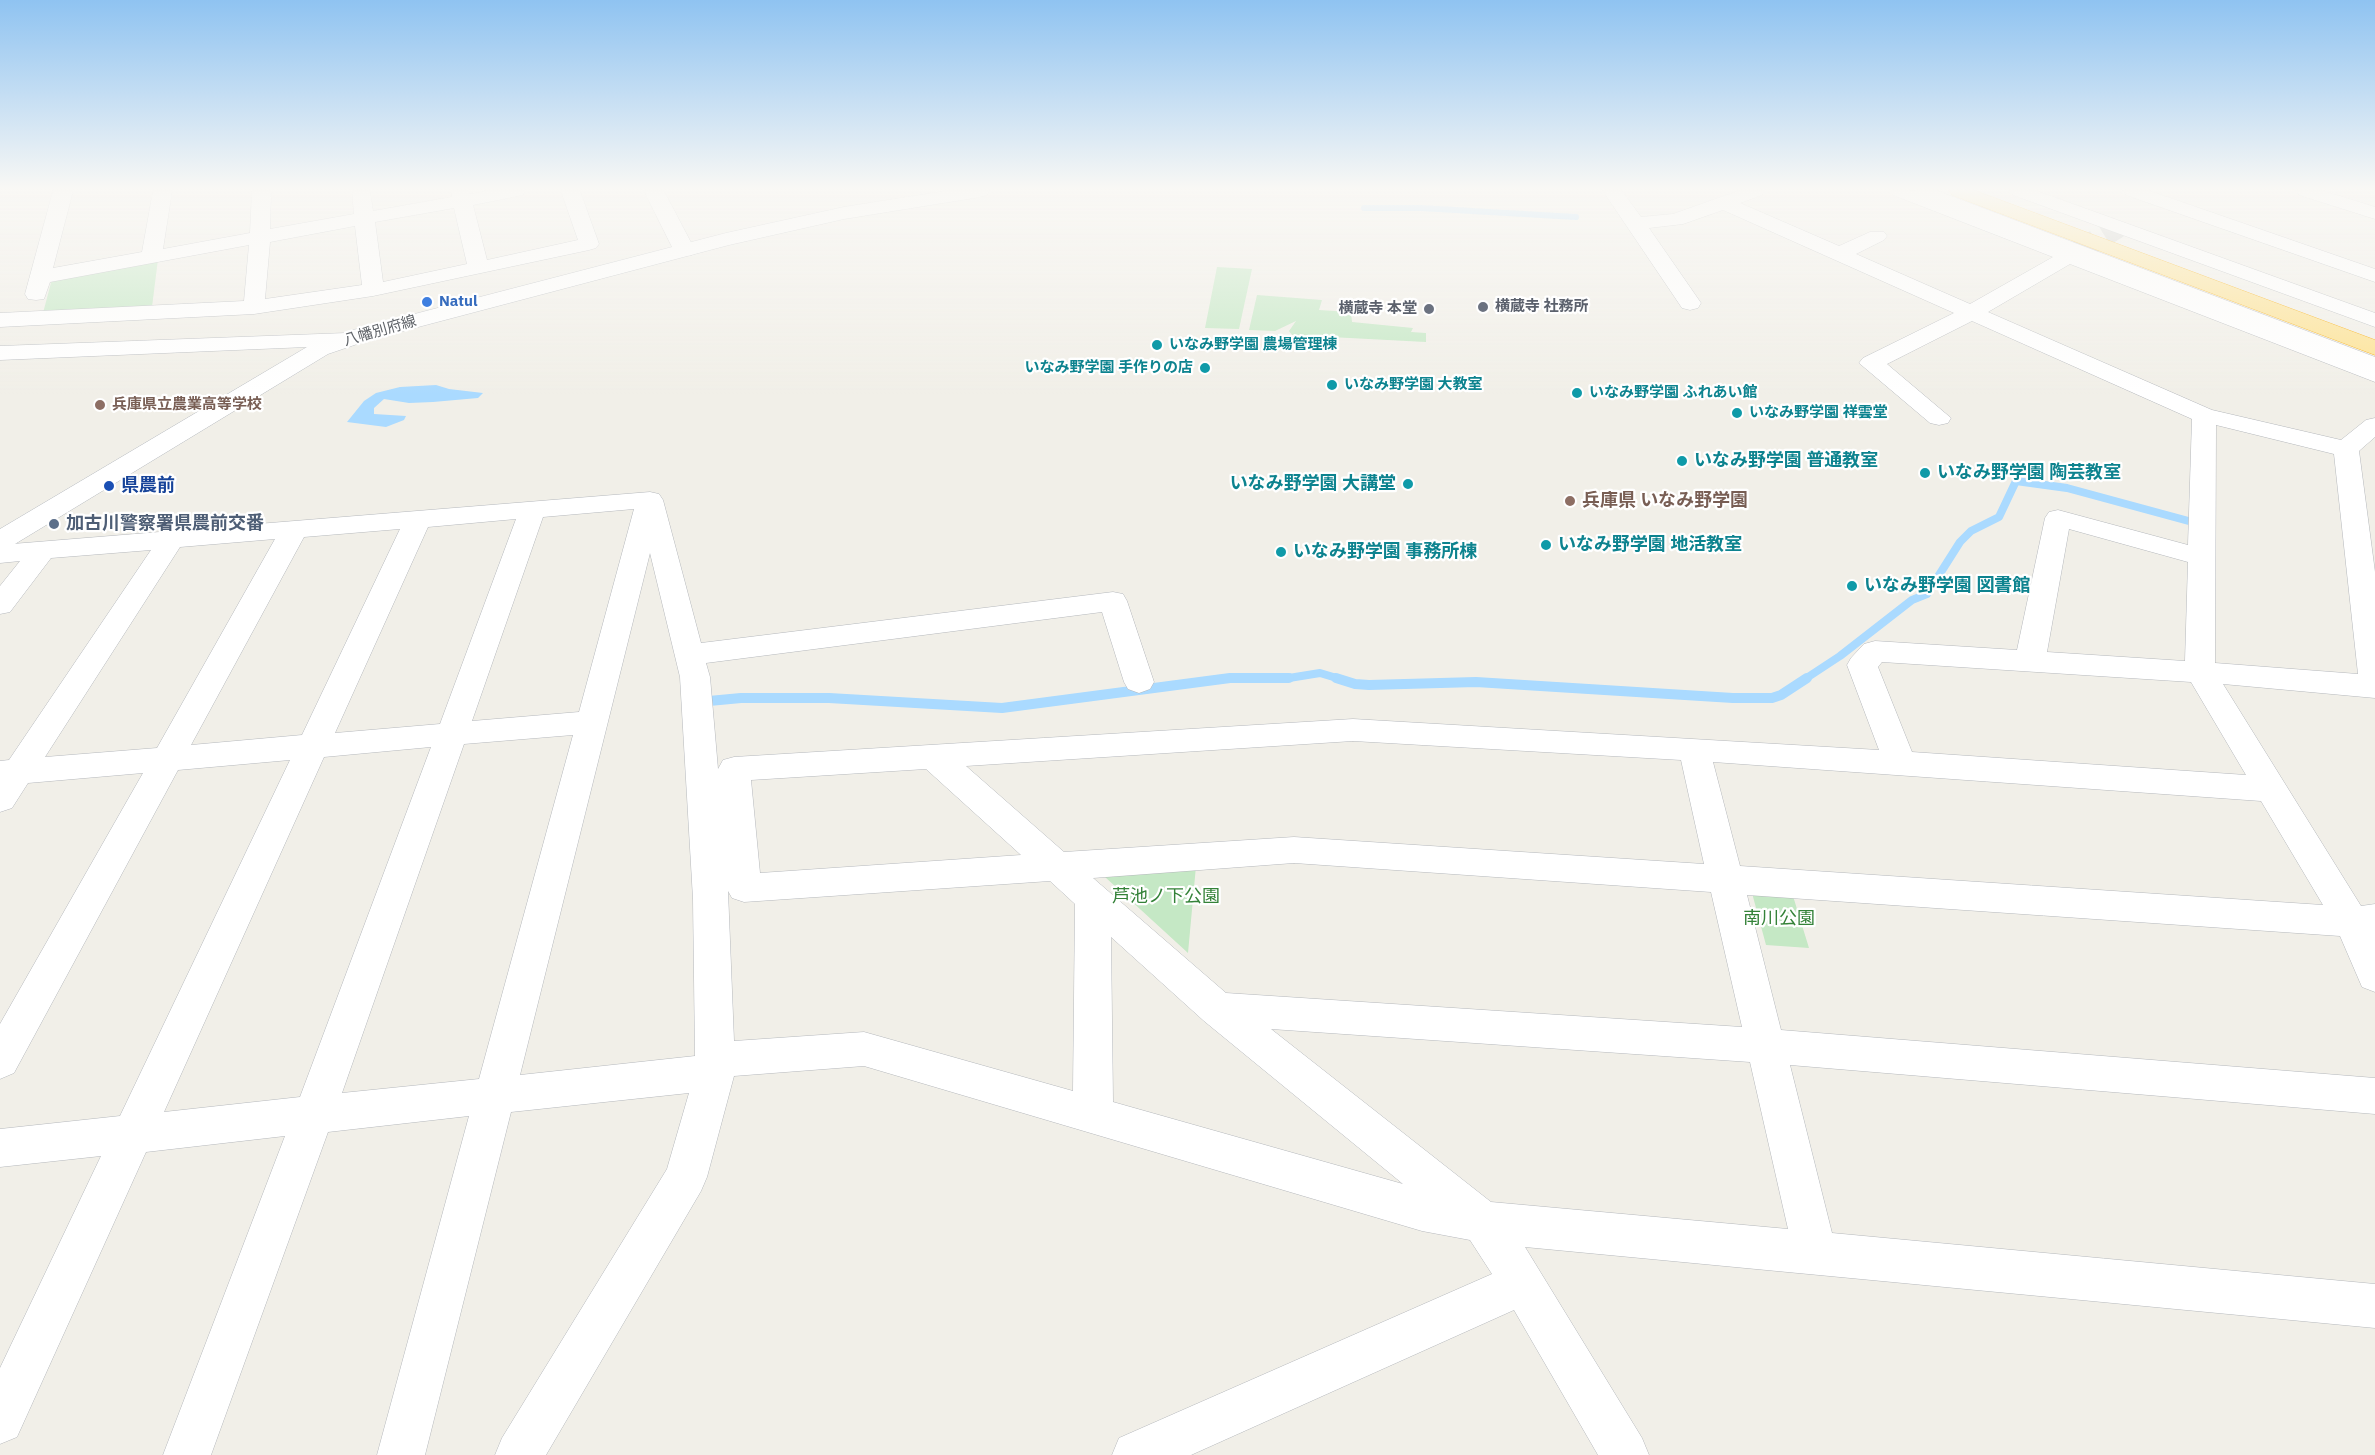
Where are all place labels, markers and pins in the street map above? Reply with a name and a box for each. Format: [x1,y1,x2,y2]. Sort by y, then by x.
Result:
place label: Natul [439,293,478,311]
marker: Natul [420,295,434,309]
place label: 横蔵寺 社務所 [1495,298,1589,316]
place label: 横蔵寺 本堂 [1338,300,1417,318]
marker: 横蔵寺 社務所 [1476,300,1490,314]
marker: 横蔵寺 本堂 [1422,302,1436,316]
place label: いなみ野学園 農場管理棟 [1169,336,1338,354]
marker: いなみ野学園 農場管理棟 [1150,338,1164,352]
place label: いなみ野学園 手作りの店 [1024,359,1193,377]
marker: いなみ野学園 手作りの店 [1198,361,1212,375]
place label: いなみ野学園 大教室 [1344,376,1483,394]
marker: いなみ野学園 大教室 [1325,378,1339,392]
place label: いなみ野学園 ふれあい館 [1589,384,1758,402]
marker: いなみ野学園 ふれあい館 [1570,386,1584,400]
place label: 兵庫県立農業高等学校 [112,396,262,414]
marker: 兵庫県立農業高等学校 [93,398,107,412]
place label: いなみ野学園 祥雲堂 [1749,404,1888,422]
marker: いなみ野学園 祥雲堂 [1730,406,1744,420]
place label: いなみ野学園 普通教室 [1694,450,1878,472]
marker: いなみ野学園 普通教室 [1675,454,1689,468]
place label: いなみ野学園 陶芸教室 [1937,462,2121,484]
marker: いなみ野学園 陶芸教室 [1918,466,1932,480]
place label: いなみ野学園 大講堂 [1230,473,1396,495]
place label: 県農前 [121,475,175,497]
marker: いなみ野学園 大講堂 [1401,477,1415,491]
marker: 県農前 [102,479,116,493]
place label: 兵庫県 いなみ野学園 [1582,490,1748,512]
marker: 兵庫県 いなみ野学園 [1563,494,1577,508]
place label: 加古川警察署県農前交番 [66,513,264,535]
marker: 加古川警察署県農前交番 [47,517,61,531]
place label: いなみ野学園 地活教室 [1558,534,1742,556]
marker: いなみ野学園 地活教室 [1539,538,1553,552]
place label: いなみ野学園 事務所棟 [1293,541,1477,563]
marker: いなみ野学園 事務所棟 [1274,545,1288,559]
place label: いなみ野学園 図書館 [1864,575,2030,597]
marker: いなみ野学園 図書館 [1845,579,1859,593]

